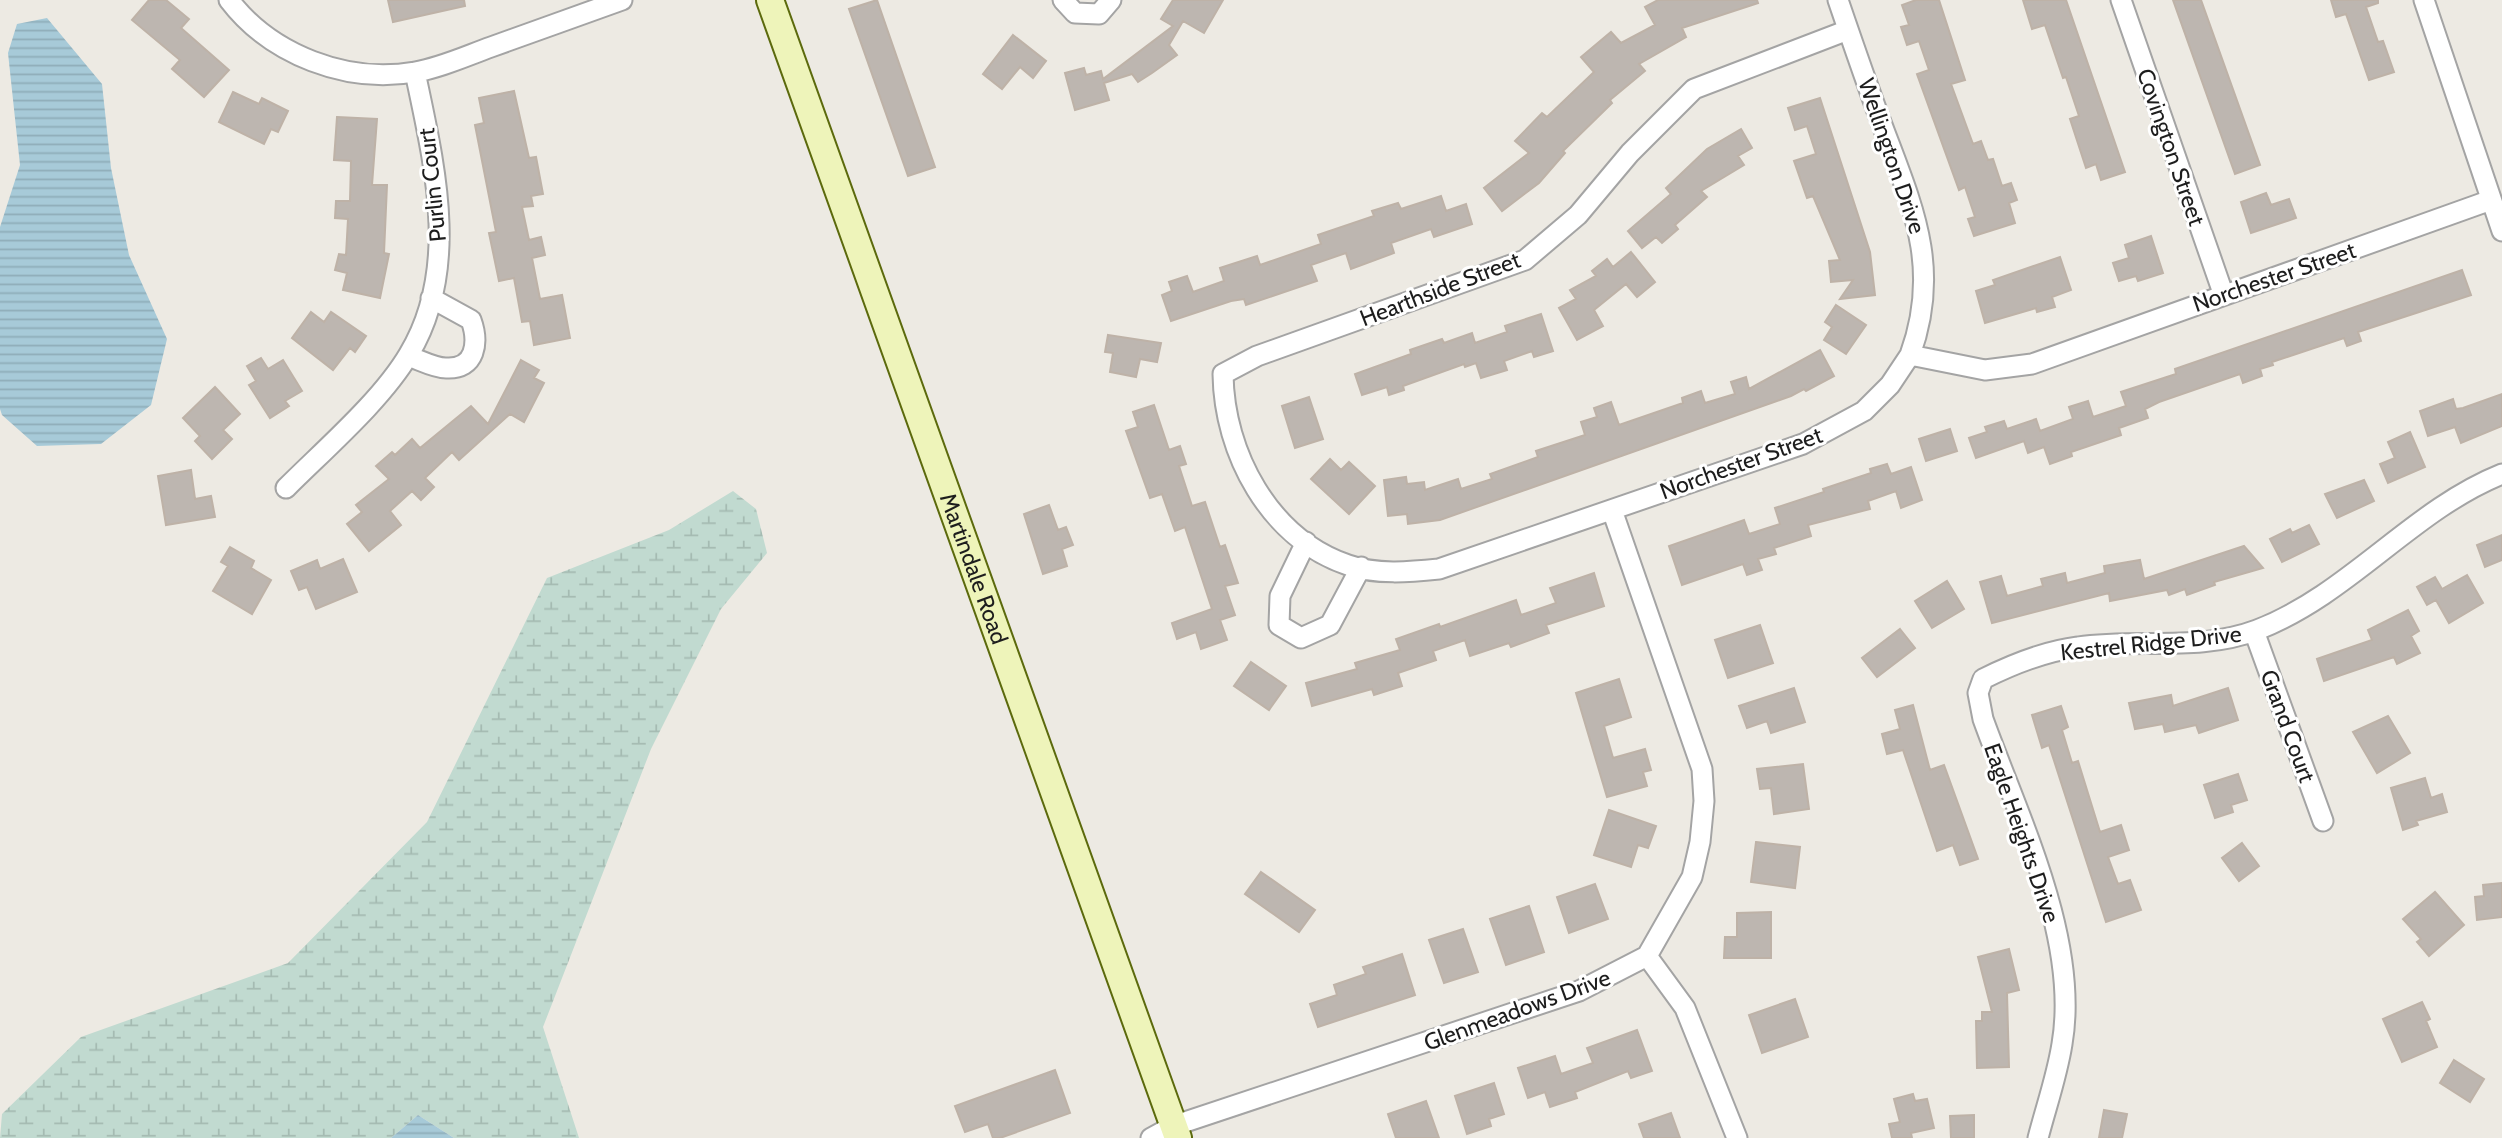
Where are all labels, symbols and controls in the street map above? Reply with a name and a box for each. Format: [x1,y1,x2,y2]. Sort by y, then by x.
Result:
street label: Covington Street [2131,65,2211,229]
street label: Wellington Drive [1852,75,1932,238]
street label: Purlin Court [412,126,452,243]
street label: Norchester Street [2189,236,2359,318]
street label: Hearthside Street [1356,245,1524,332]
street label: Norchester Street [1656,421,1826,505]
street label: Martindale Road [934,489,1014,648]
street label: Kestrel Ridge Drive [2059,620,2243,666]
street label: Grand Court [2255,666,2321,786]
street label: Eagle Heights Drive [1978,740,2066,927]
street label: Glenmeadows Drive [1420,963,1614,1057]

